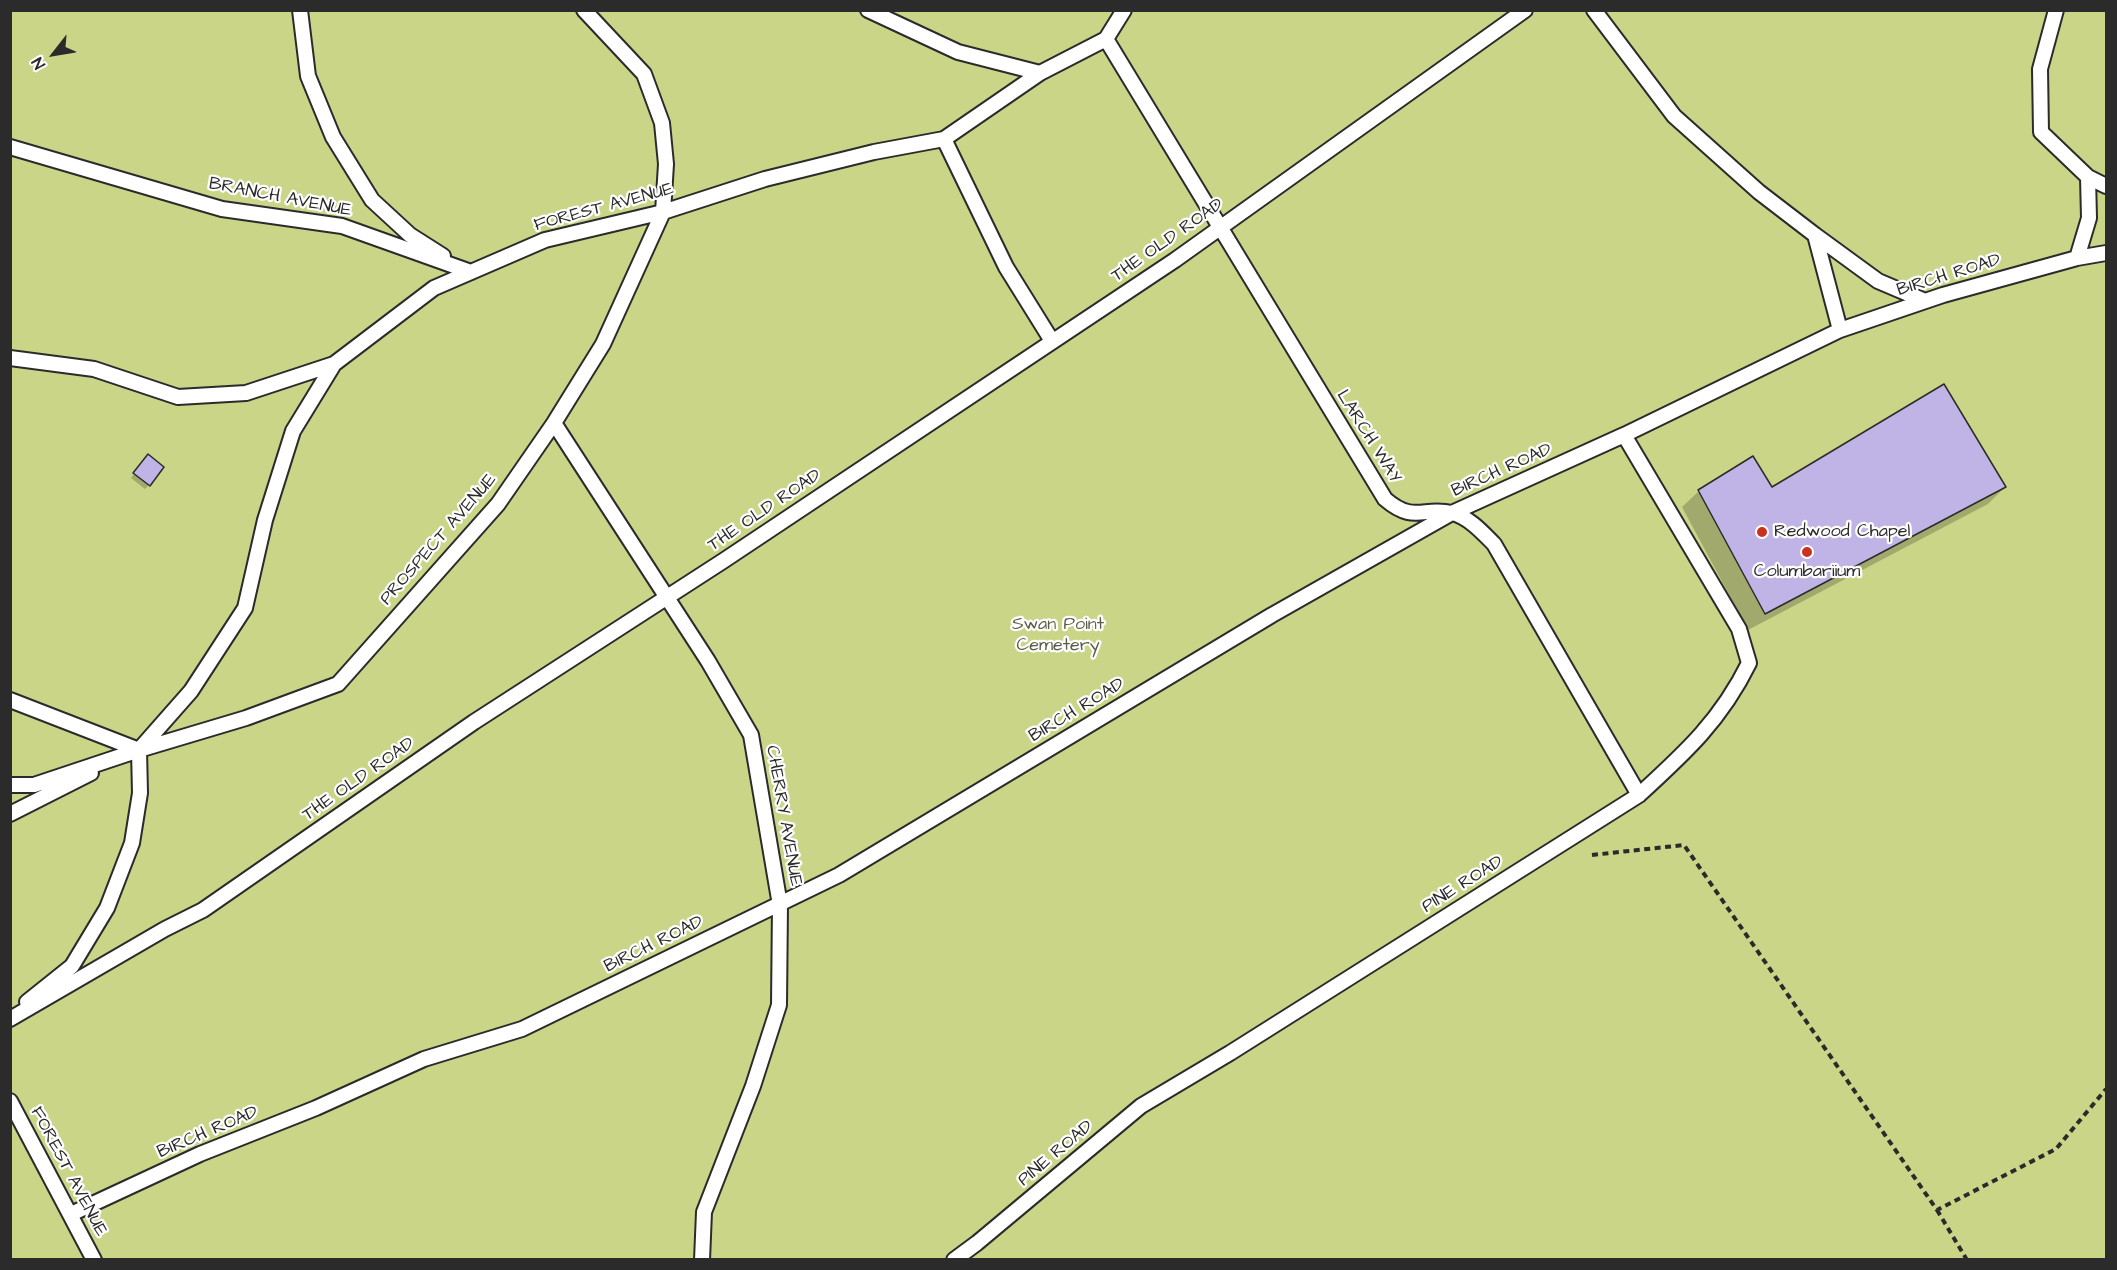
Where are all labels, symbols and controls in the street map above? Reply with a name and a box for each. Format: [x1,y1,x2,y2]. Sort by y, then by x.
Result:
north arrow [24,24,84,84]
text: N [27,53,51,73]
street label: BRANCH AVENUE [207,174,353,222]
street label: FOREST AVENUE [532,179,676,237]
street label: THE OLD ROAD [1108,194,1228,288]
street label: BIRCH ROAD [1895,250,2003,302]
street label: LARCH WAY [1331,386,1405,488]
street label: BIRCH ROAD [1449,439,1555,503]
street label: THE OLD ROAD [704,465,826,557]
street label: PROSPECT AVENUE [376,470,502,610]
place label: Redwood Chapel [1774,521,1910,543]
marker: Redwood Chapel [1755,525,1769,539]
marker: Columbariium [1800,545,1814,559]
place label: Columbariium [1754,561,1860,583]
park label: Swan Point Cemetery [1012,614,1104,656]
street label: BIRCH ROAD [1025,674,1129,748]
street label: THE OLD ROAD [299,733,419,827]
street label: CHERRY AVENUE [760,744,806,888]
street label: PINE ROAD [1419,852,1507,918]
street label: BIRCH ROAD [601,912,707,978]
street label: BIRCH ROAD [154,1102,262,1164]
street label: FOREST AVENUE [25,1104,111,1240]
street label: PINE ROAD [1014,1116,1098,1192]

